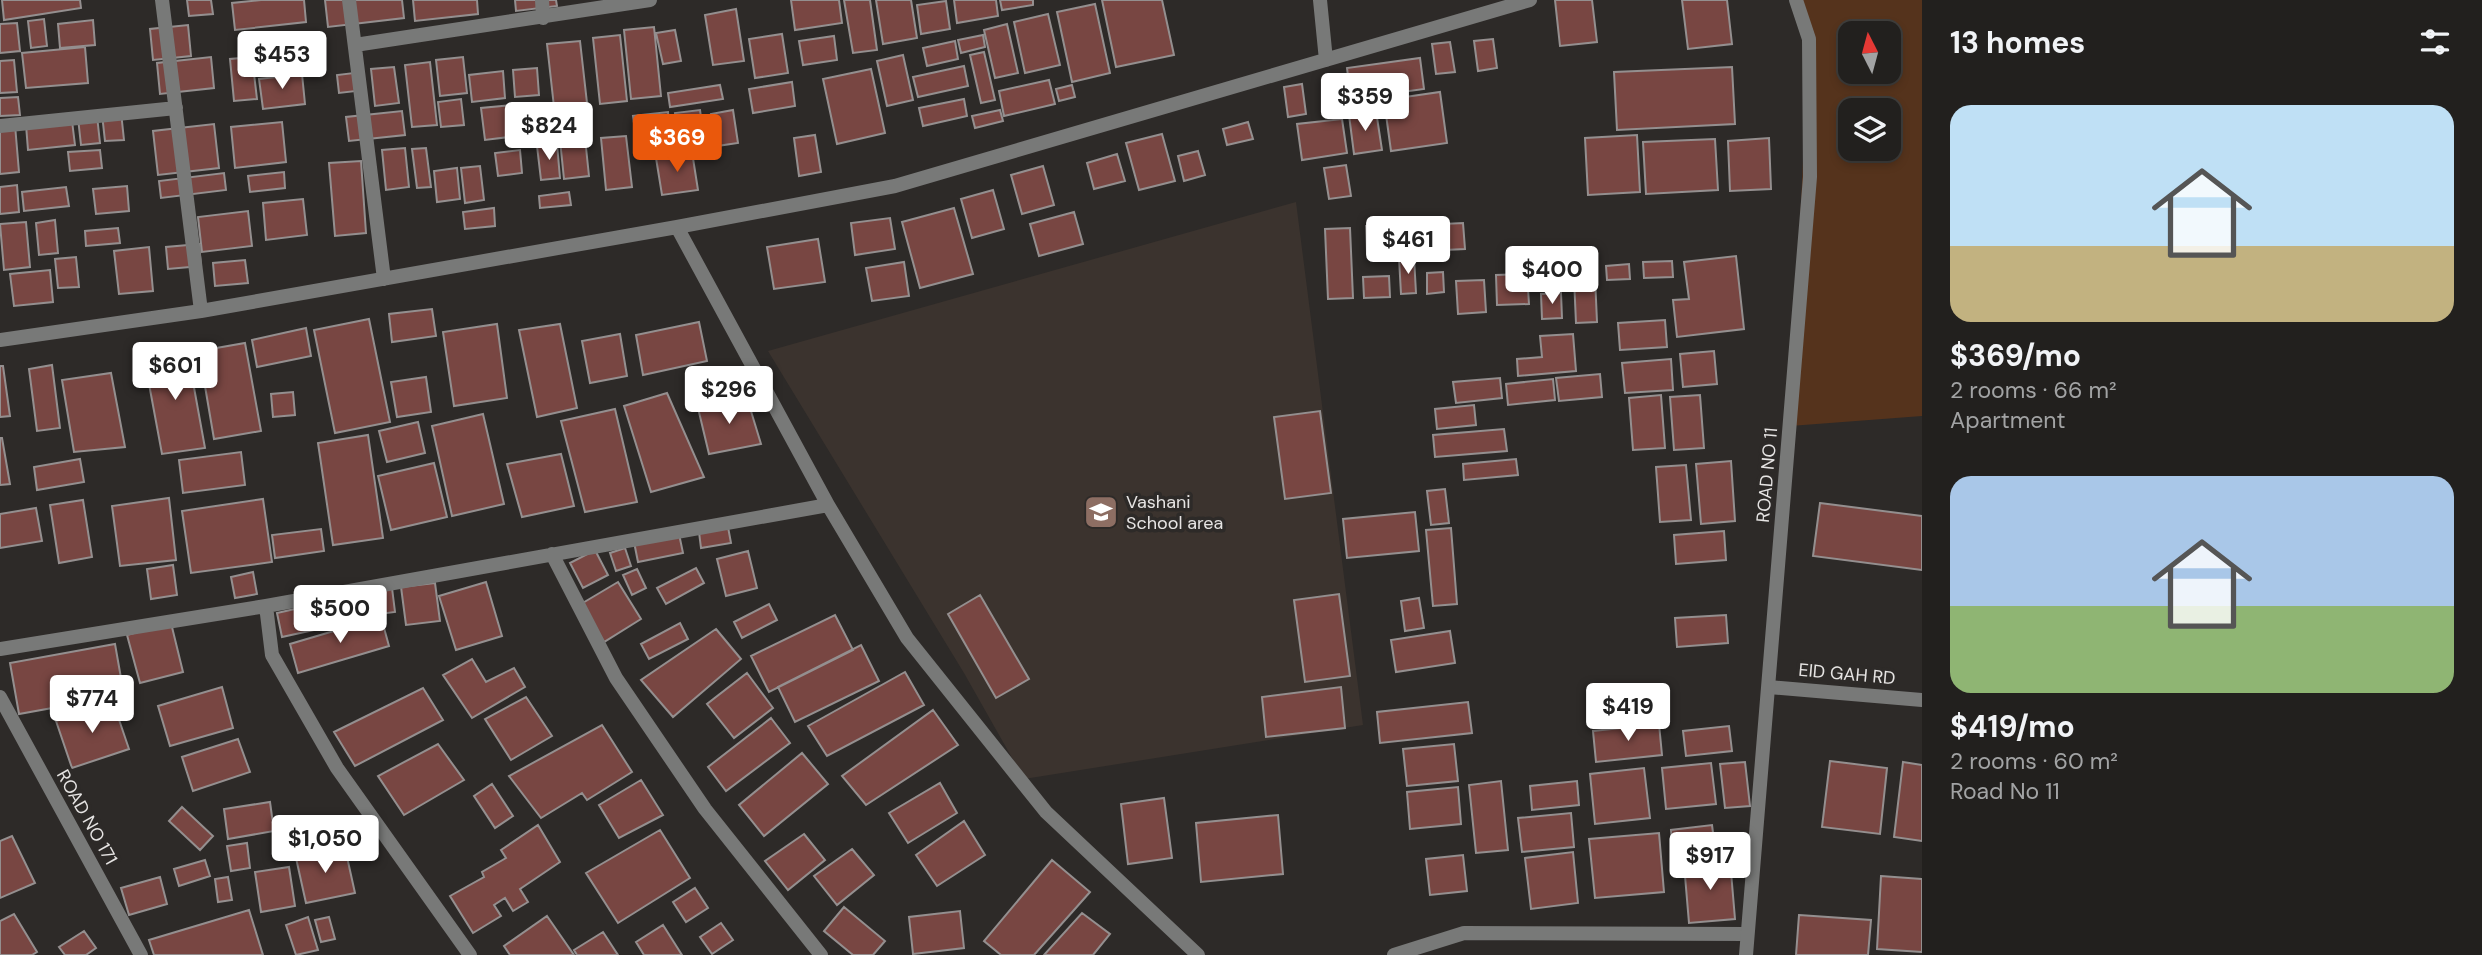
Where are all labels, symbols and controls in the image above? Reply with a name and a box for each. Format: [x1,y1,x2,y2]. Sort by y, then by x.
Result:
north arrow [1838,21,1900,84]
map controls [1838,21,1901,161]
text: 13 homes [1950,23,2085,62]
icon: filters [2416,23,2454,61]
pin: $453 [241,32,323,91]
text: $453 [253,39,311,69]
pin: $359 [1324,74,1406,133]
text: $359 [1337,81,1393,111]
button: layers [1838,98,1901,161]
pin: $824 [508,102,590,162]
text: $824 [521,110,577,140]
pin: $369 [636,114,718,174]
text: $369 [649,122,705,152]
icon: home [2139,150,2265,276]
pin: $461 [1367,216,1449,276]
text: $461 [1382,224,1434,254]
pin: $400 [1511,246,1593,306]
text: $400 [1521,254,1583,284]
text: $369/mo [1950,336,2081,375]
pin: $601 [134,342,216,402]
text: $601 [148,350,202,380]
pin: $296 [688,366,770,426]
text: $296 [701,374,757,404]
text: 2 rooms · 66 m² [1950,375,2117,405]
text: Apartment [1950,405,2065,435]
street label: ROAD NO 11 [1751,427,1783,523]
place label: Vashani School area [1126,490,1223,535]
school or university icon: Vashani School area [1082,493,1120,531]
icon: home [2139,521,2265,647]
pin: $500 [299,586,381,645]
text: $500 [310,593,370,623]
street label: EID GAH RD [1797,658,1897,690]
pin: $774 [51,676,133,735]
text: $774 [66,683,118,713]
pin: $419 [1587,684,1669,743]
text: $419 [1602,691,1654,721]
text: $419/mo [1950,707,2075,746]
text: 2 rooms · 60 m² [1950,746,2118,776]
street label: ROAD NO 171 [51,765,123,869]
text: Road No 11 [1950,776,2060,806]
pin: $1,050 [268,816,382,875]
text: $1,050 [288,823,362,853]
pin: $917 [1669,832,1751,892]
text: $917 [1685,840,1735,870]

